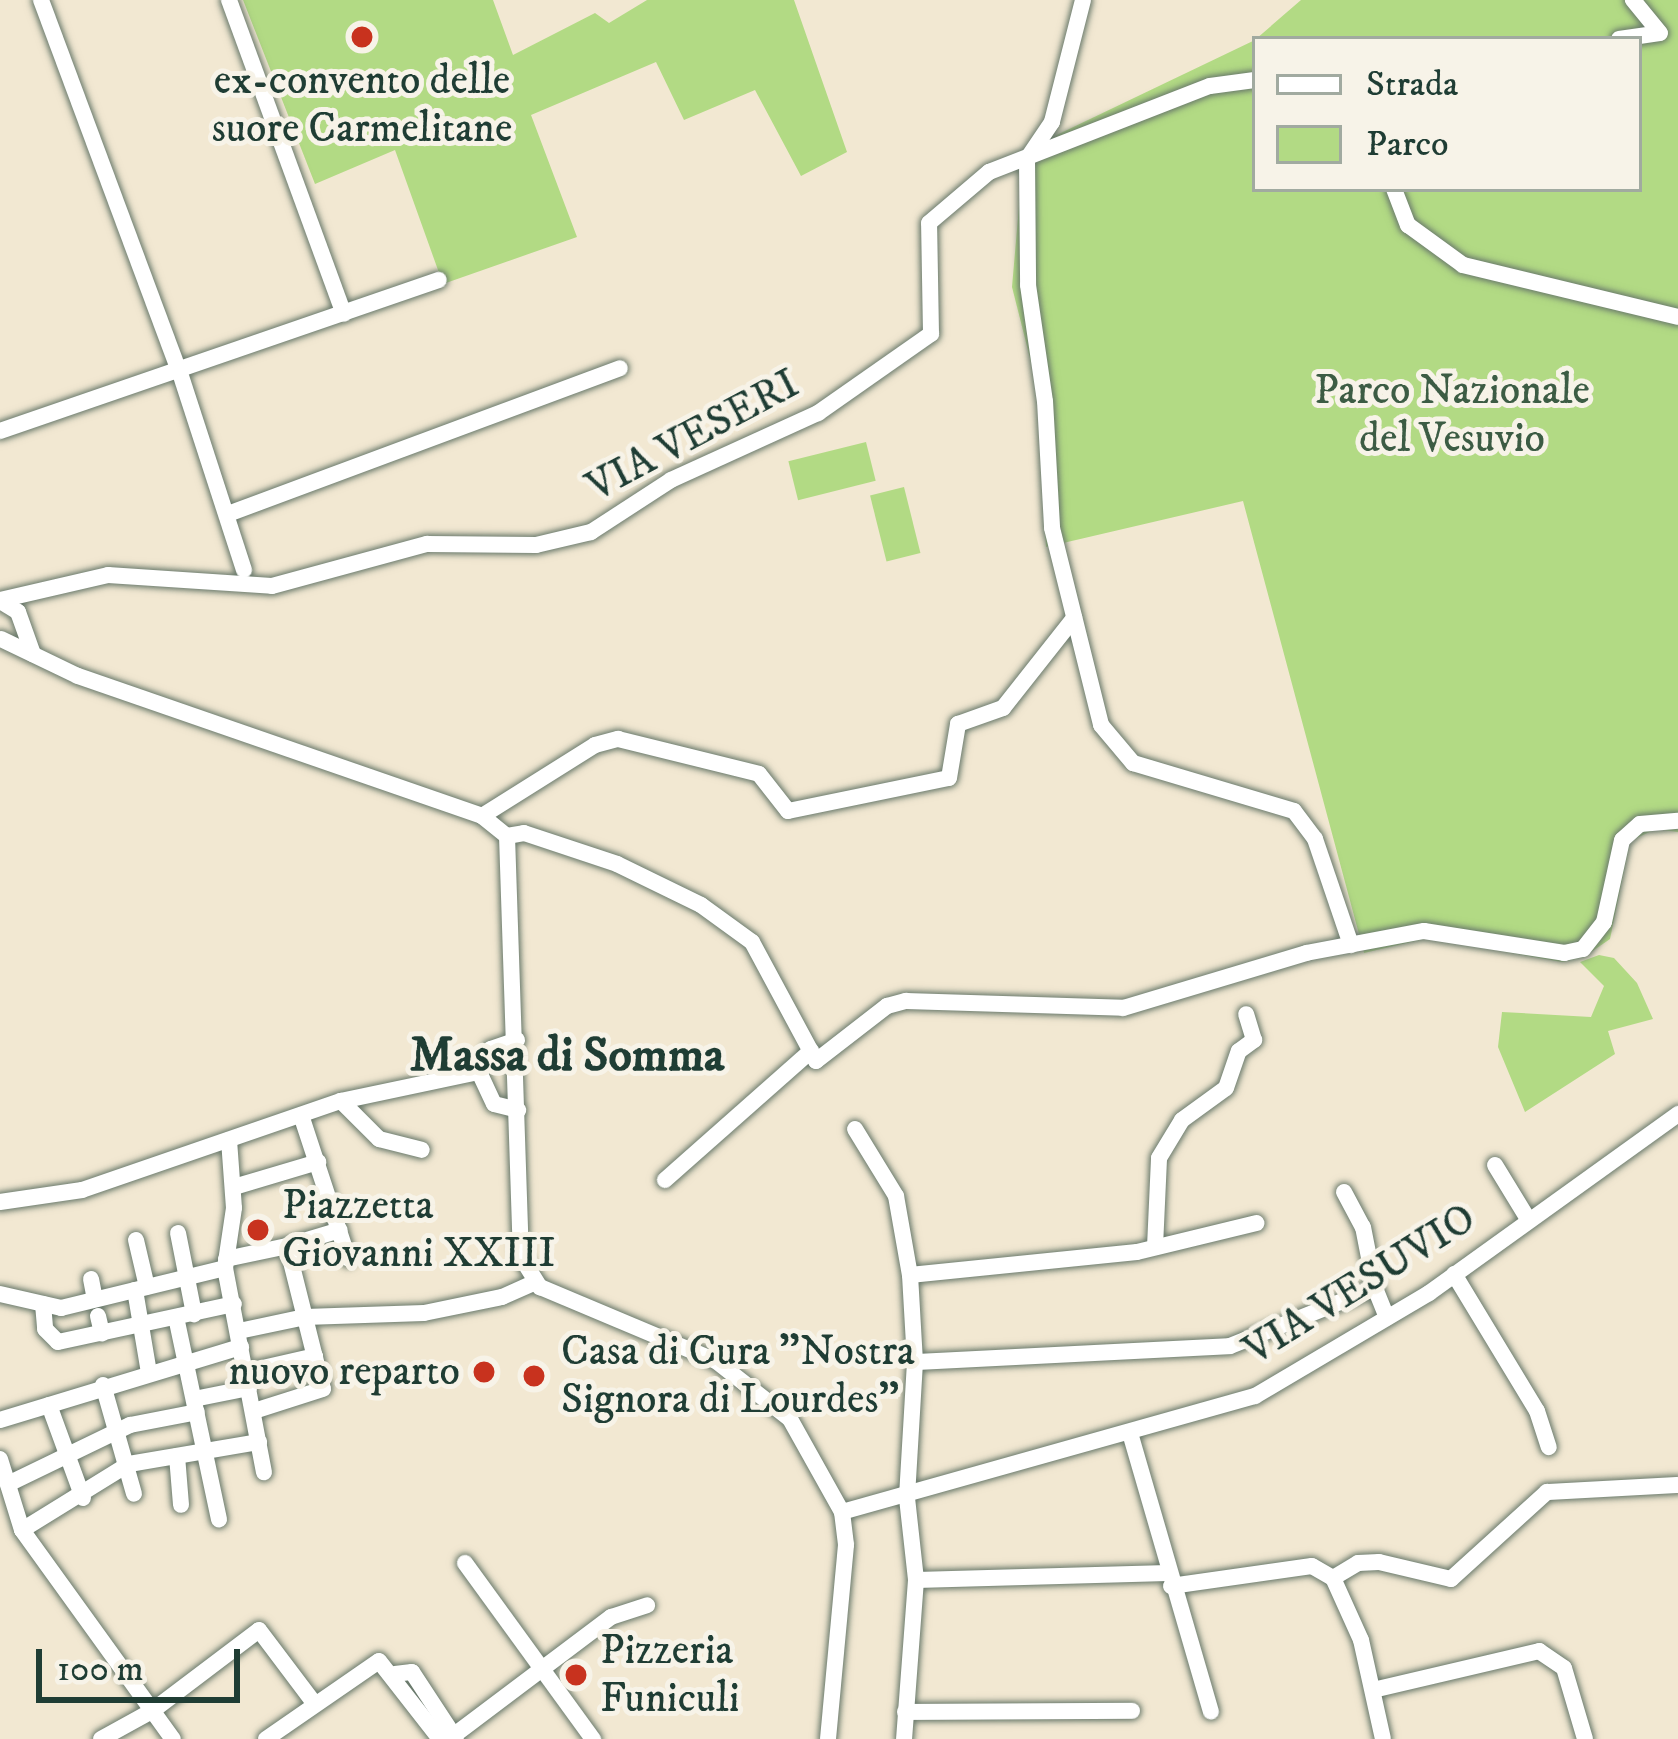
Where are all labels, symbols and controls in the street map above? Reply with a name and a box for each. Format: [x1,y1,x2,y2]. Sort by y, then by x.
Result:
marker: ex-convento delle suore Carmelitane [349,24,375,50]
legend [1252,36,1642,192]
place label: ex-convento delle suore Carmelitane [212,56,512,154]
text: Strada [1366,62,1458,107]
text: Parco [1366,122,1448,167]
street label: VIA VESERI [578,359,808,513]
park label: Parco Nazionale del Vesuvio [1314,366,1590,464]
district label: Massa di Somma [410,1028,724,1086]
place label: Piazzetta Giovanni XXIII [282,1181,556,1280]
street label: VIA VESUVIO [1235,1194,1485,1376]
marker: Piazzetta Giovanni XXIII [245,1217,271,1243]
place label: Casa di Cura "Nostra Signora di Lourdes" [561,1327,915,1426]
place label: nuovo reparto [228,1347,460,1397]
marker: nuovo reparto [471,1359,497,1385]
marker: Casa di Cura "Nostra Signora di Lourdes" [518,1360,550,1392]
scale bar [42,1625,246,1699]
place label: Pizzeria Funiculi [600,1626,739,1724]
text: 100 m [57,1647,144,1692]
marker: Pizzeria Funiculi [563,1662,589,1688]

